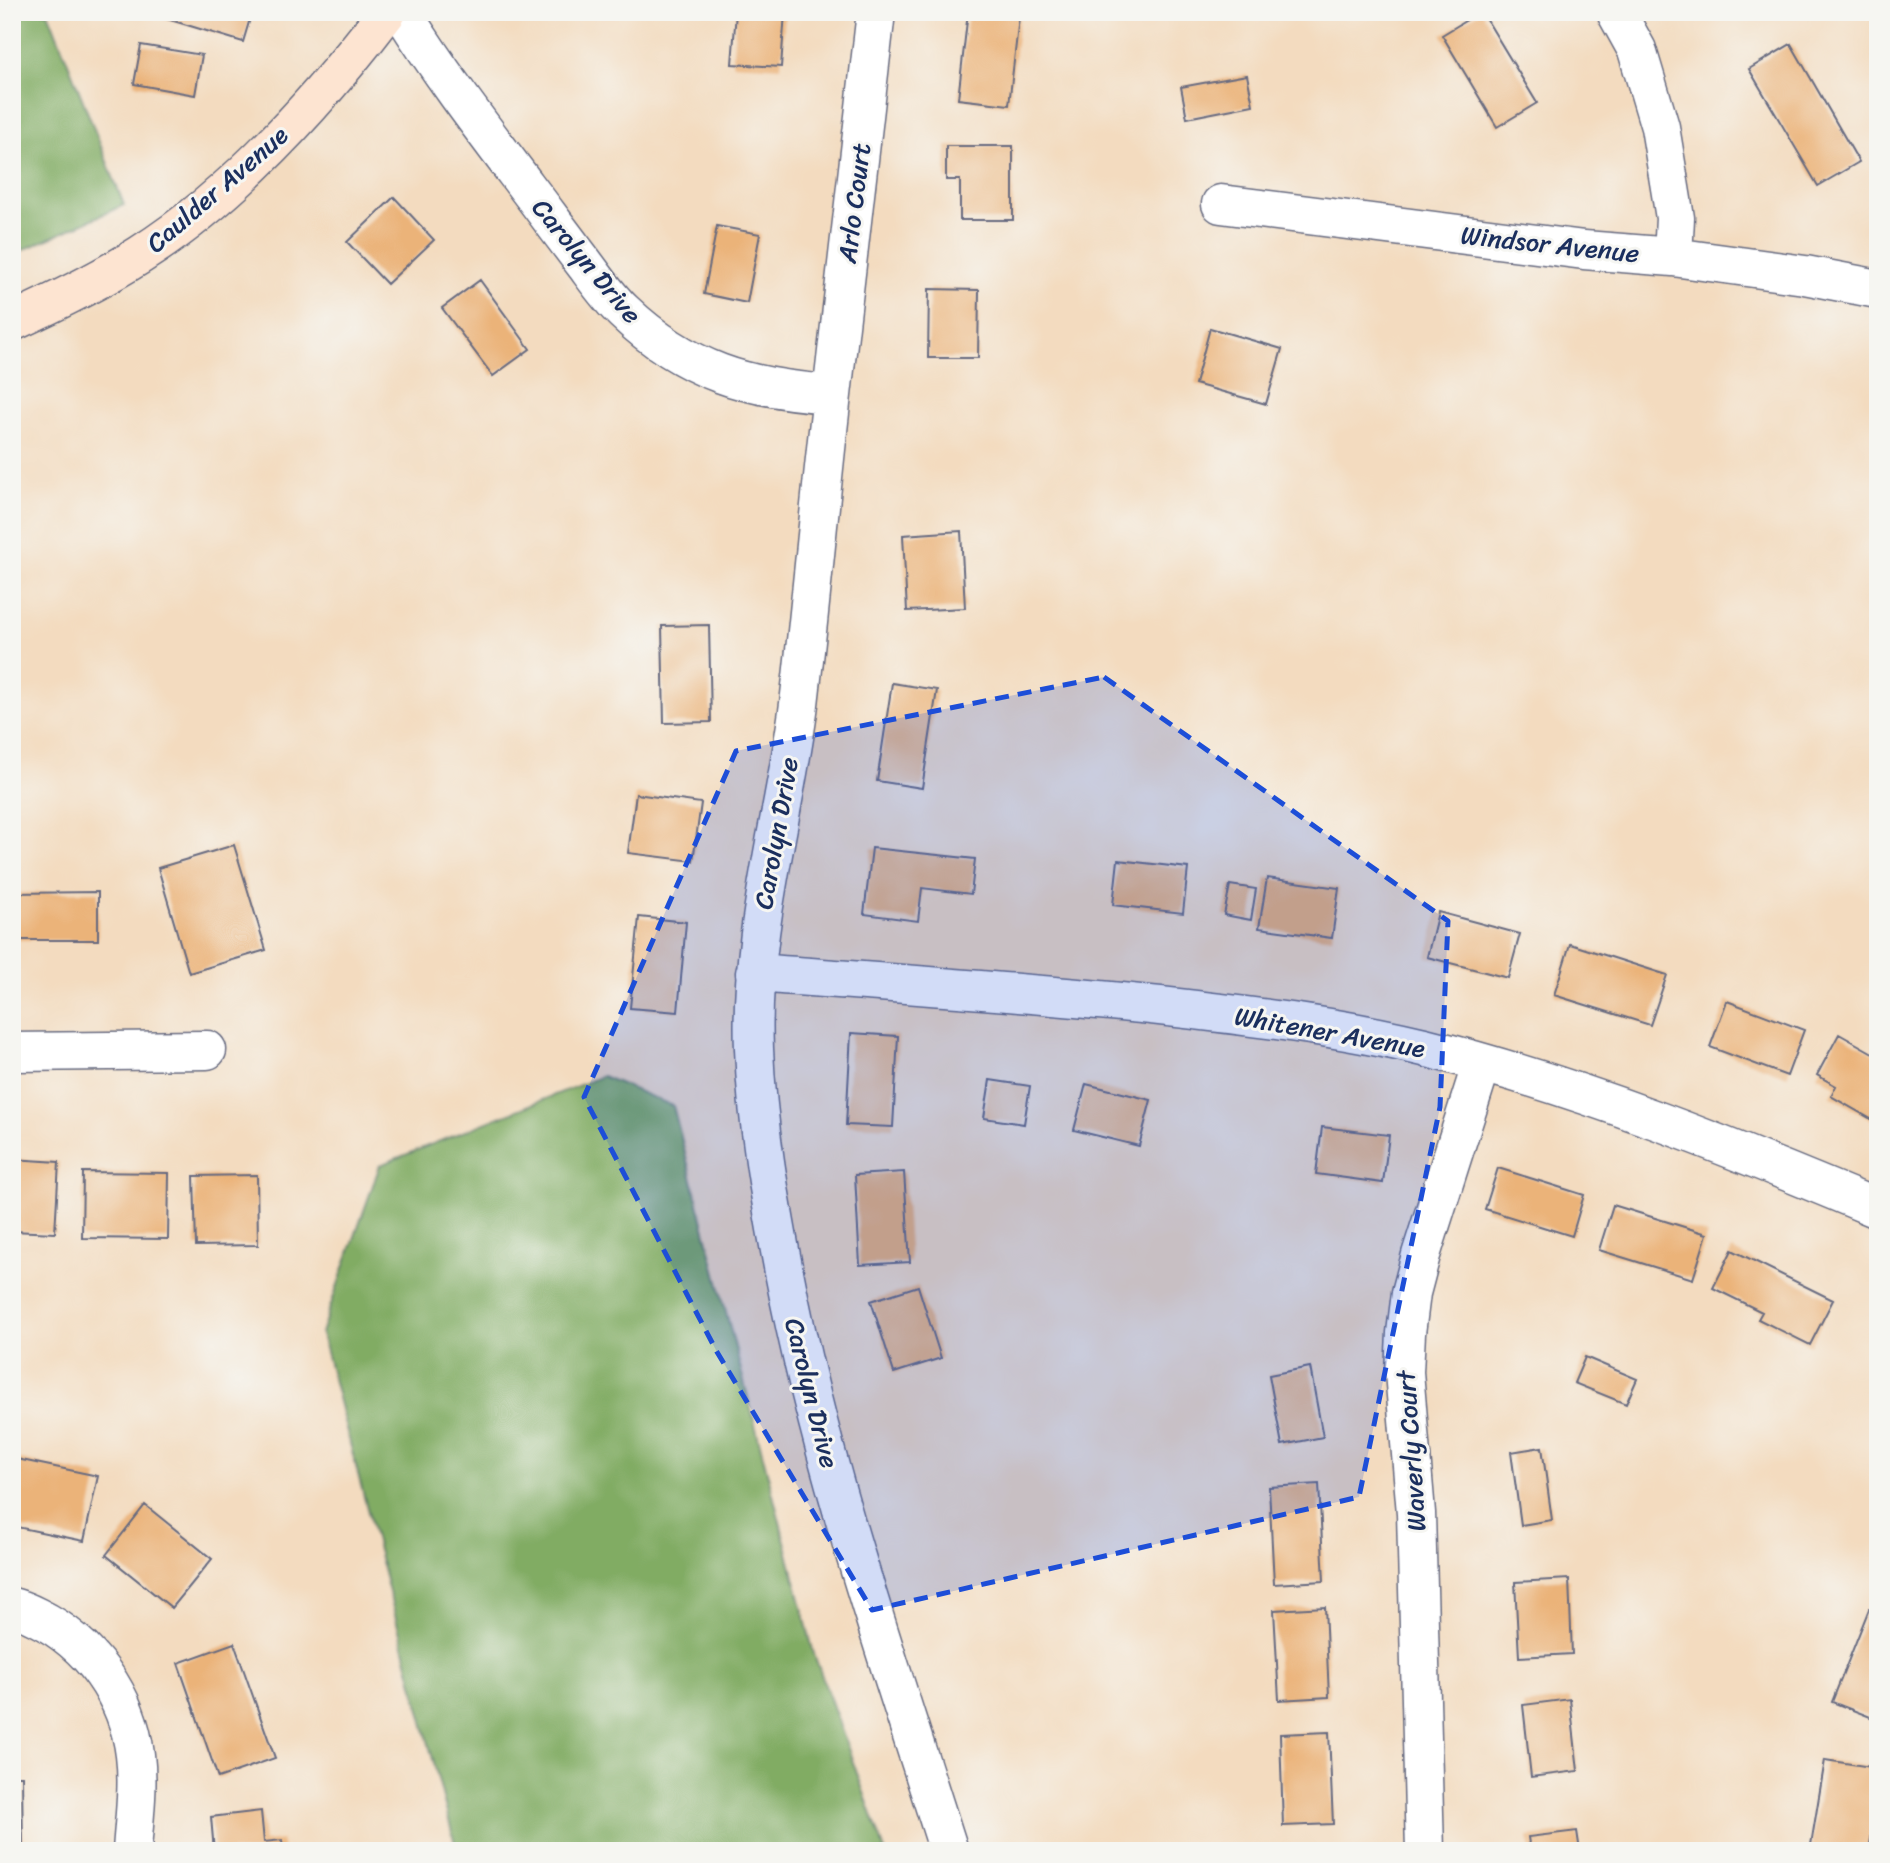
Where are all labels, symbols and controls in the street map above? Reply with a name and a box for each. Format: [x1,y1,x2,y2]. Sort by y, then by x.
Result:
street label: Caulder Avenue [135,113,299,265]
street label: Arlo Court [824,140,884,267]
street label: Carolyn Drive [520,187,654,335]
street label: Windsor Avenue [1458,212,1642,276]
street label: Carolyn Drive [740,753,812,913]
street label: Whitener Avenue [1231,993,1429,1071]
street label: Carolyn Drive [771,1313,853,1473]
street label: Waverly Court [1382,1368,1440,1533]

